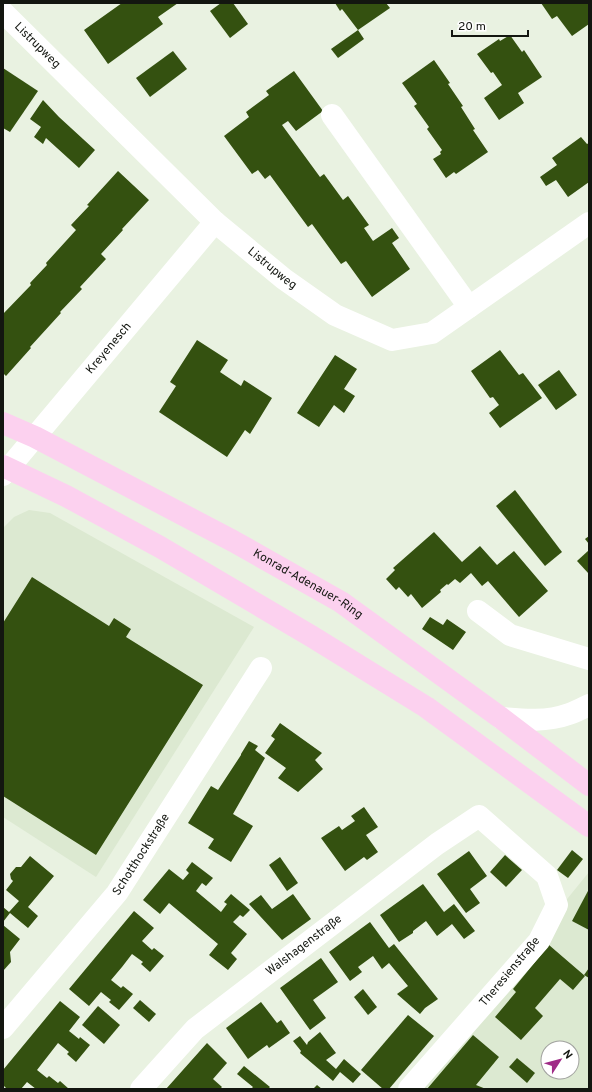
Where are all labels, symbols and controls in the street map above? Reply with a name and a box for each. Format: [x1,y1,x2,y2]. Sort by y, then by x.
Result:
scale bar [452,12,528,38]
street label: Listrupweg [10,19,64,72]
text: 20 m [458,19,486,35]
street label: Listrupweg [244,244,300,293]
street label: Kreyenesch [83,319,135,378]
street label: Konrad-Adenauer-Ring [250,546,366,623]
street label: Schotthockstraße [109,811,174,899]
street label: Walshagenstraße [263,911,345,980]
street label: Theresienstraße [476,934,544,1010]
north arrow [540,1040,580,1080]
text: N [559,1047,575,1062]

